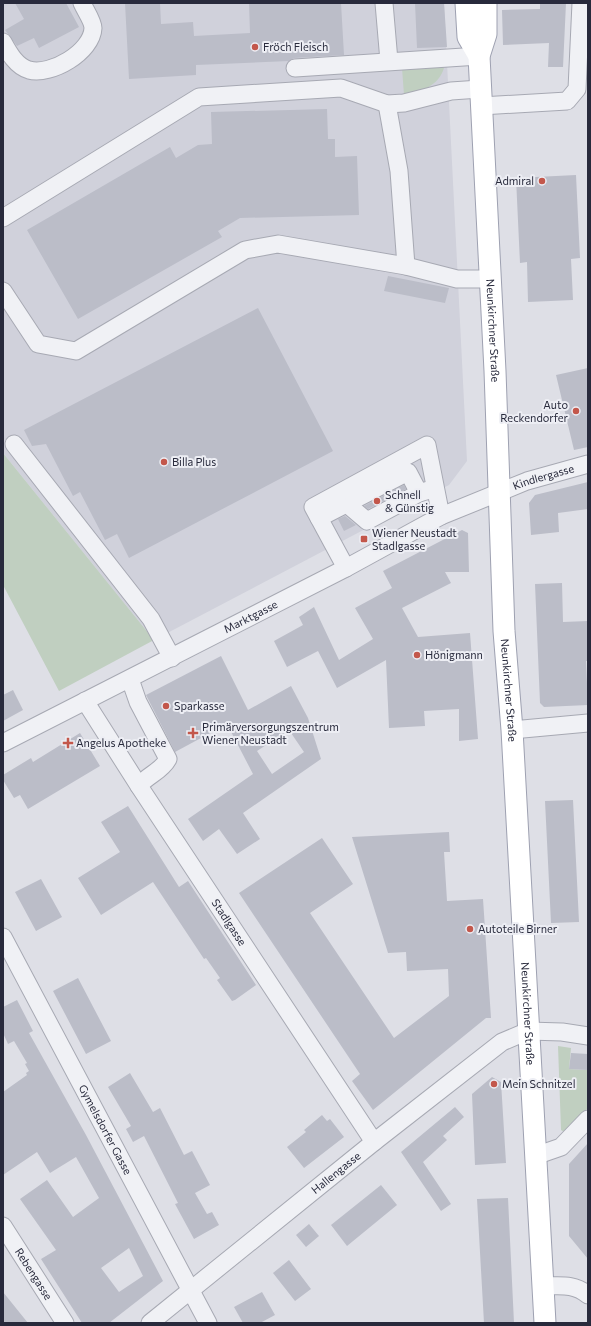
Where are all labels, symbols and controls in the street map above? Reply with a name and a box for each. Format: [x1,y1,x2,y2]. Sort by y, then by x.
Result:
place label: Fröch Fleisch [263,40,328,53]
marker: Fröch Fleisch [250,42,260,52]
place label: Admiral [495,174,534,187]
marker: Admiral [537,176,547,186]
street label: Neunkirchner Straße [484,279,502,383]
place label: Auto Reckendorfer [500,398,569,424]
marker: Auto Reckendorfer [571,406,581,416]
place label: Billa Plus [172,455,216,468]
marker: Billa Plus [159,457,169,467]
street label: Kindlergasse [511,461,575,492]
place label: Schnell & Günstig [385,488,434,514]
marker: Schnell & Günstig [372,496,382,506]
place label: Wiener Neustadt Stadlgasse [372,526,457,552]
marker: Wiener Neustadt Stadlgasse [359,534,369,544]
street label: Marktgasse [221,597,280,635]
street label: Neunkirchner Straße [499,638,520,742]
place label: Hönigmann [425,648,483,661]
marker: Hönigmann [412,650,422,660]
place label: Sparkasse [174,699,225,712]
marker: Sparkasse [161,701,171,711]
place label: Primärversorgungszentrum Wiener Neustadt [202,720,339,746]
marker: Primärversorgungszentrum Wiener Neustadt [187,727,199,739]
place label: Angelus Apotheke [76,736,167,749]
marker: Angelus Apotheke [63,738,73,748]
street label: Stadlgasse [209,896,250,948]
place label: Autoteile Birner [478,922,558,935]
marker: Autoteile Birner [465,924,475,934]
street label: Neunkirchner Straße [519,962,538,1066]
place label: Mein Schnitzel [502,1077,575,1090]
marker: Mein Schnitzel [489,1079,499,1089]
street label: Gymelsdorfer Gasse [76,1082,135,1177]
street label: Hallengasse [308,1149,363,1196]
street label: Rebengasse [13,1245,56,1302]

